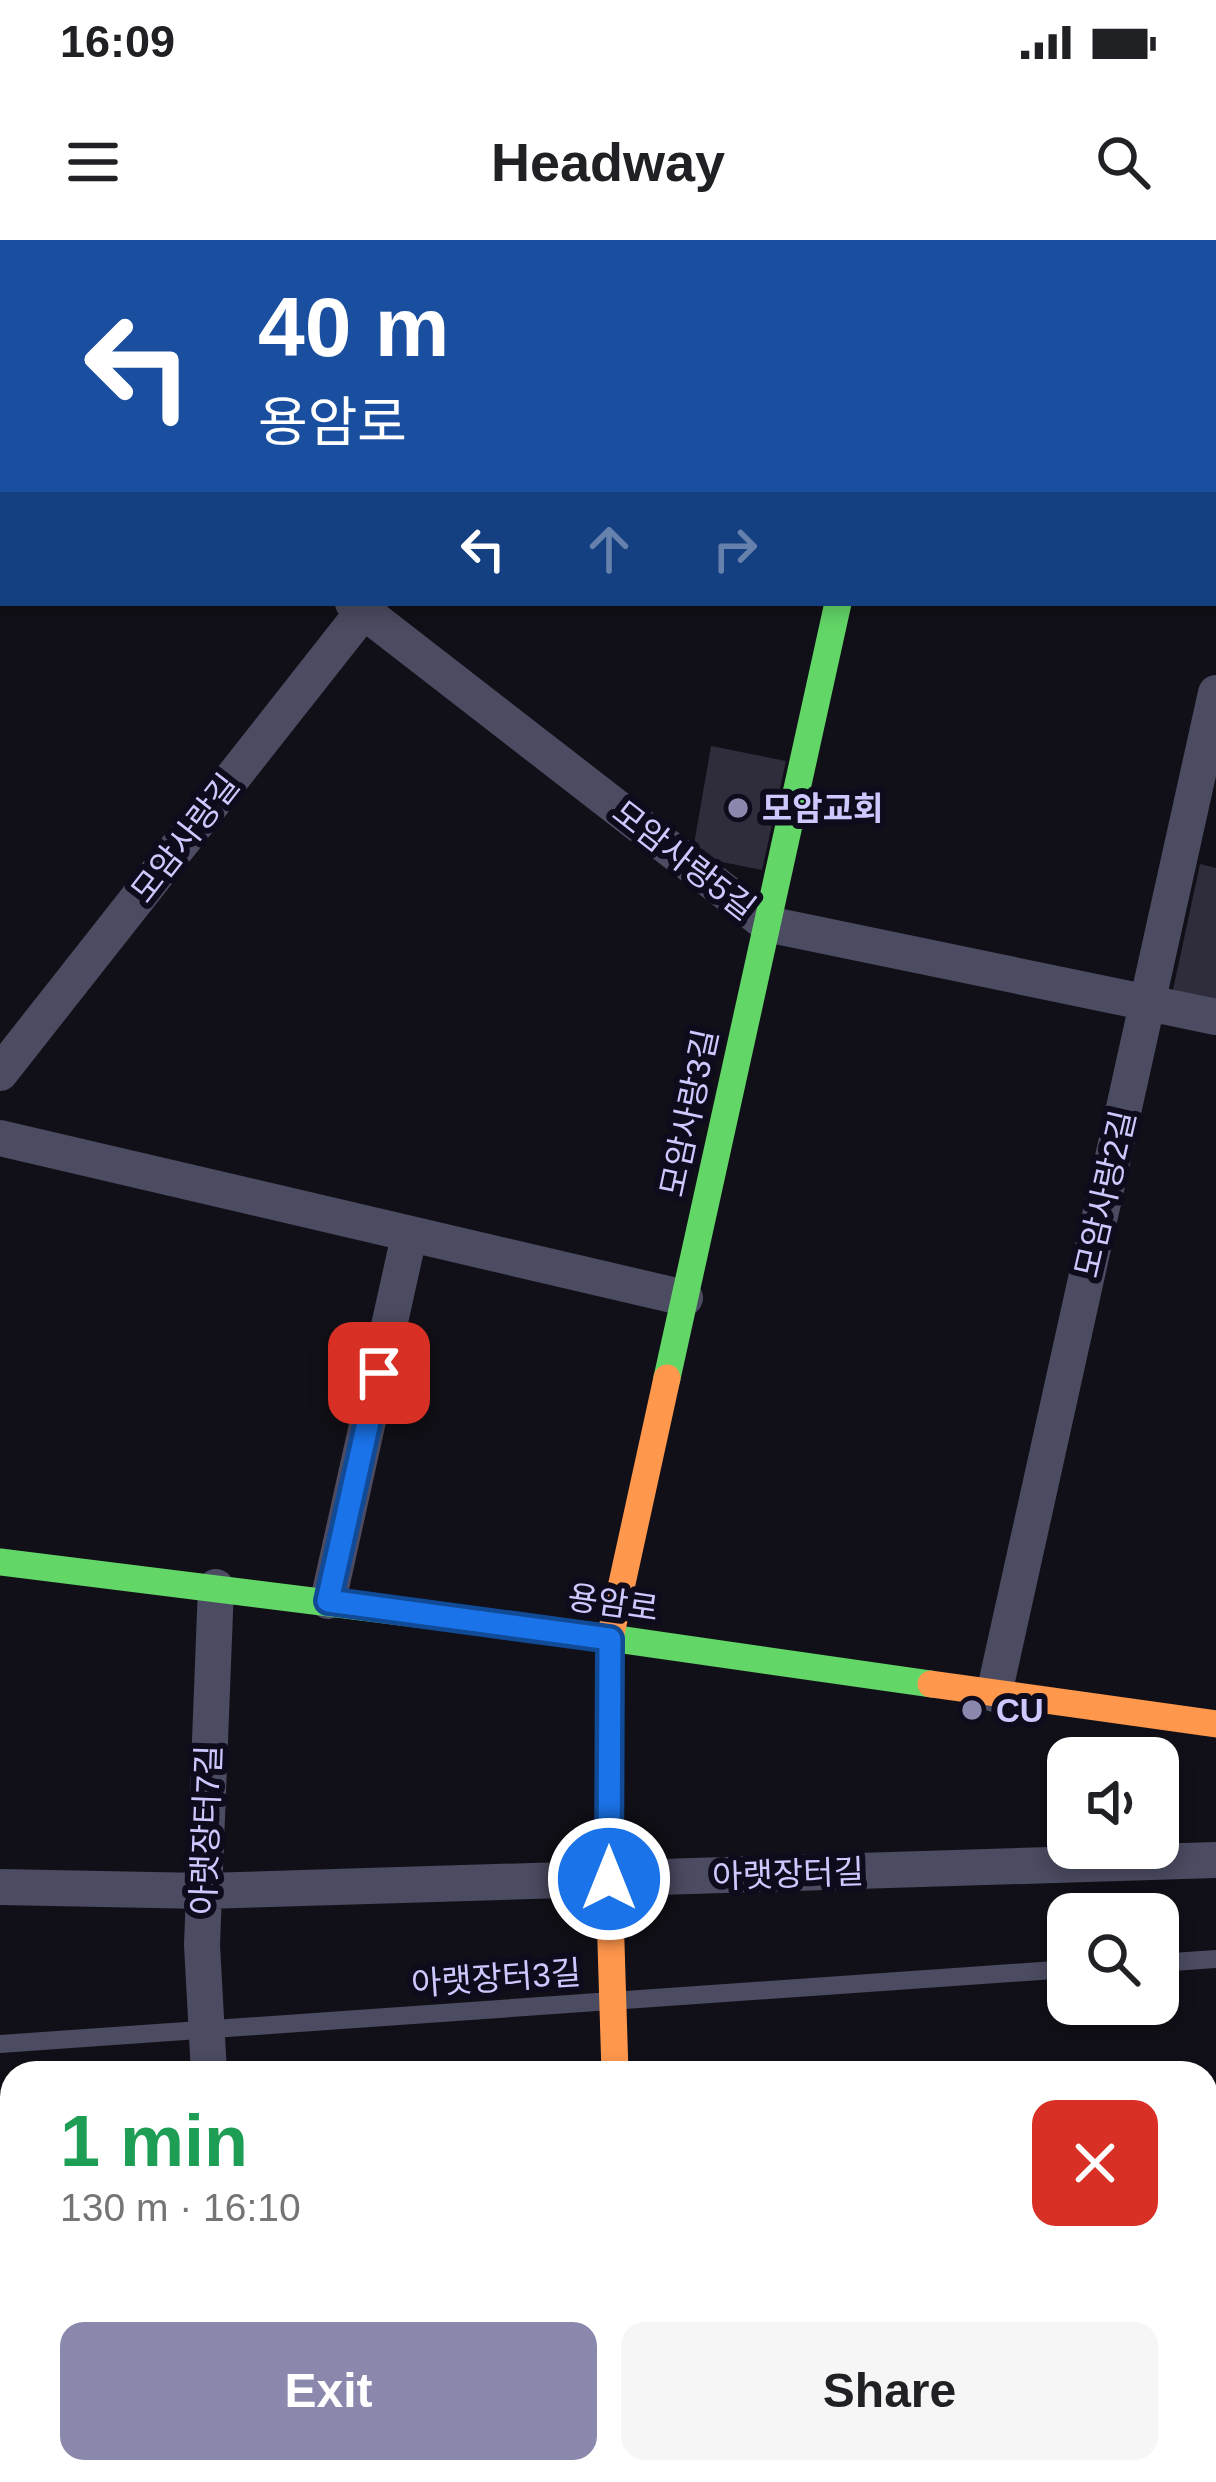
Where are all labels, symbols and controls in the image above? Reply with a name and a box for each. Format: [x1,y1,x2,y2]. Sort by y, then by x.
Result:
text: 16:09 [60,16,175,67]
icon: menu [60,129,126,195]
icon: search [1090,129,1156,195]
text: Headway [491,132,725,192]
text: 40 m [258,280,449,374]
icon: left [60,288,216,444]
text: 용암로 [258,392,407,452]
icon: left [450,516,516,582]
icon: ahead [576,516,642,582]
icon: right [702,516,768,582]
street label: 모암사랑길 [124,767,246,909]
place label: 모암교회 [762,790,883,827]
street label: 모암사랑5길 [606,793,762,927]
marker: 모암교회 [725,795,751,821]
street label: 모암사랑3길 [653,1026,725,1200]
street label: 모암사랑2길 [1068,1107,1142,1281]
pin [328,1322,430,1424]
icon: arrive [346,1340,412,1406]
street label: 용암로 [565,1578,661,1628]
place label: CU [996,1692,1044,1729]
marker: CU [959,1697,985,1723]
map controls [1047,1737,1179,2025]
button: sound [1047,1737,1179,1869]
street label: 아랫장터7길 [185,1744,227,1916]
position arrow [546,1816,672,1942]
street label: 아랫장터길 [711,1853,865,1895]
button: search [1047,1893,1179,2025]
street label: 아랫장터3길 [410,1954,582,2002]
button: close [1032,2100,1158,2226]
text: 1 min [60,2101,248,2181]
text: 130 m · 16:10 [60,2186,301,2229]
button: Exit [60,2322,597,2460]
button: Share [621,2322,1158,2460]

